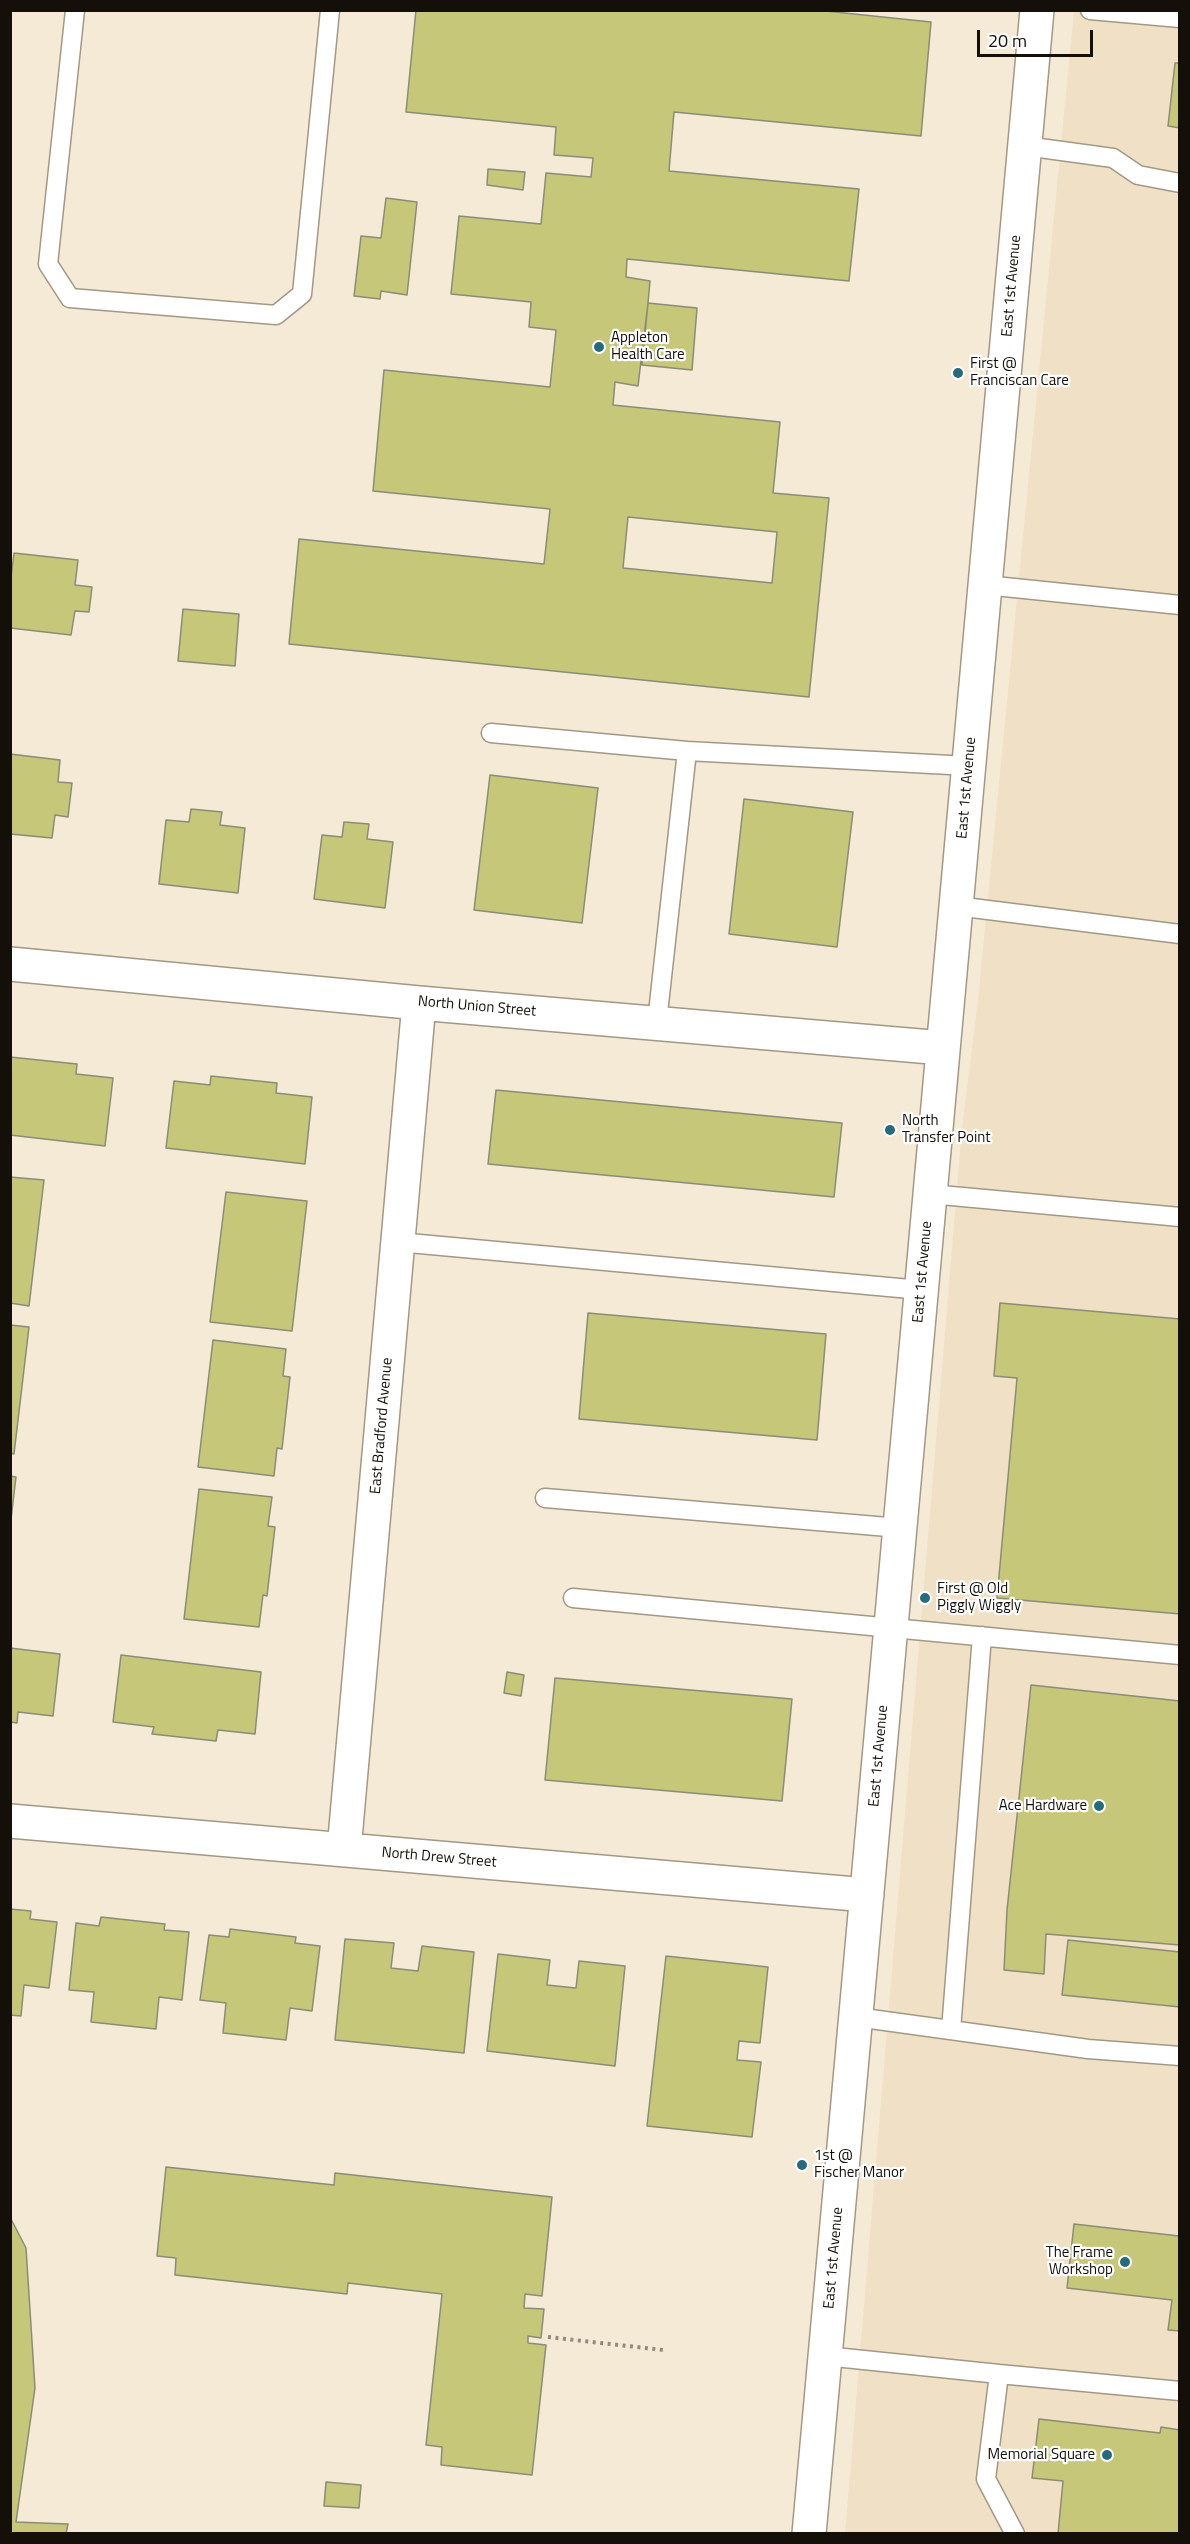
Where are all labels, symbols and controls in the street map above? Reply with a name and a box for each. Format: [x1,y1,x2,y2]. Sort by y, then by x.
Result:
scale bar [980,18,1096,56]
text: 20 m [988,27,1027,54]
street label: East 1st Avenue [999,234,1025,338]
place label: Appleton Health Care [611,329,685,364]
marker: Appleton Health Care [592,340,606,354]
place label: First @ Franciscan Care [970,355,1069,390]
marker: First @ Franciscan Care [951,366,965,380]
street label: East 1st Avenue [954,736,980,840]
street label: North Union Street [417,993,537,1021]
place label: North Transfer Point [902,1112,991,1147]
marker: North Transfer Point [883,1123,897,1137]
street label: East 1st Avenue [910,1220,936,1324]
street label: East Bradford Avenue [367,1357,397,1495]
place label: First @ Old Piggly Wiggly [937,1580,1021,1615]
marker: First @ Old Piggly Wiggly [918,1591,932,1605]
street label: East 1st Avenue [866,1704,892,1808]
place label: Ace Hardware [999,1797,1087,1815]
marker: Ace Hardware [1092,1799,1106,1813]
street label: North Drew Street [381,1844,497,1872]
place label: 1st @ Fischer Manor [814,2147,904,2182]
marker: 1st @ Fischer Manor [795,2158,809,2172]
street label: East 1st Avenue [821,2206,847,2310]
place label: The Frame Workshop [1046,2244,1113,2279]
marker: The Frame Workshop [1118,2255,1132,2269]
place label: Memorial Square [988,2446,1095,2464]
marker: Memorial Square [1100,2448,1114,2462]

